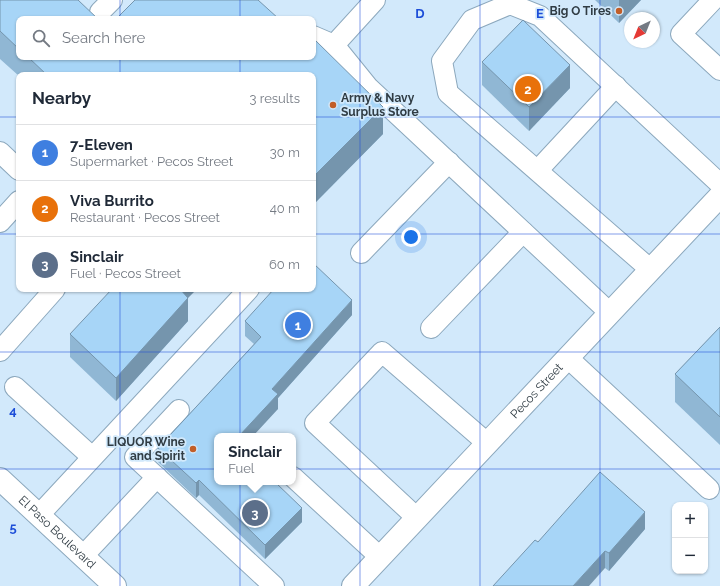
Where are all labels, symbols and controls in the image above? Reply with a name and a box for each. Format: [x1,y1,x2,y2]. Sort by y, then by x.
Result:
place label: Big O Tires [550,4,611,18]
text: D [415,6,425,21]
text: E [536,6,544,21]
marker: Big O Tires [614,6,624,16]
north arrow [624,12,660,48]
search box [16,16,316,60]
icon: search [30,27,52,49]
text: Search here [62,29,145,47]
pin: 2 [515,74,541,104]
text: Nearby [32,88,91,108]
text: 3 results [250,91,300,106]
place label: Army & Navy Surplus Store [341,91,419,119]
marker: Army & Navy Surplus Store [328,100,338,110]
text: 7-Eleven [70,136,133,154]
text: 1 [42,145,48,160]
text: 30 m [270,145,300,160]
text: Supermarket · Pecos Street [70,154,233,169]
text: Viva Burrito [70,192,154,210]
text: 2 [41,201,49,216]
text: 40 m [270,201,300,216]
text: Restaurant · Pecos Street [70,210,220,225]
your location [401,227,421,247]
text: Sinclair [70,248,124,266]
text: 3 [41,257,49,272]
text: 60 m [269,257,300,272]
text: Fuel · Pecos Street [70,266,181,281]
pin: 1 [285,310,311,340]
street label: Pecos Street [507,360,566,421]
text: 4 [9,403,17,418]
popup [214,433,296,485]
place label: LIQUOR Wine and Spirit [107,435,185,463]
text: Sinclair [228,443,282,461]
marker: LIQUOR Wine and Spirit [188,444,198,454]
text: Fuel [228,461,254,476]
street label: El Paso Boulevard [16,493,98,571]
pin: 3 [242,498,268,528]
map controls [672,502,708,574]
button: + [672,502,708,538]
text: 5 [9,520,17,535]
button: − [672,538,708,574]

